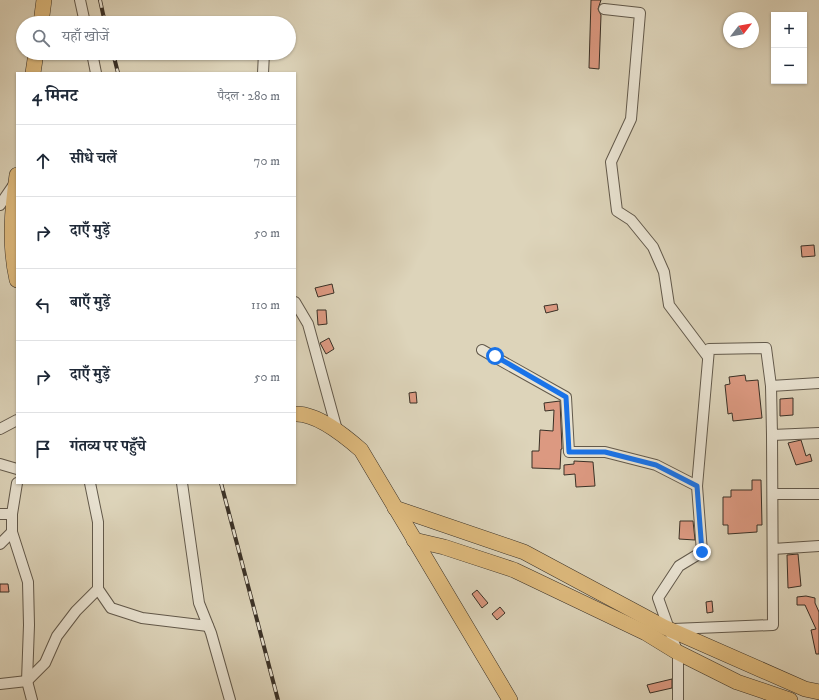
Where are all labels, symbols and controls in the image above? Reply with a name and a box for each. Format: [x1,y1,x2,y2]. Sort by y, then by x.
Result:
north arrow [723,12,759,48]
map controls [771,12,807,84]
button: + [771,12,807,48]
search box [16,16,296,60]
icon: search [30,27,52,49]
text: यहाँ खोजें [62,27,109,46]
button: − [771,48,807,84]
text: 4 मिनट [32,85,78,107]
text: पैदल · 280 m [218,88,280,104]
text: सीधे चलें [70,149,117,168]
icon: ahead [32,150,54,172]
text: 70 m [254,153,280,169]
text: दाएँ मुड़ें [70,221,110,240]
icon: right [32,222,54,244]
text: 50 m [254,225,280,241]
text: बाएँ मुड़ें [70,293,110,312]
icon: left [32,294,54,316]
text: 110 m [251,297,280,313]
route start [486,347,504,365]
text: दाएँ मुड़ें [70,365,110,384]
icon: right [32,366,54,388]
text: 50 m [254,369,280,385]
text: गंतव्य पर पहुँचे [70,437,146,456]
icon: arrive [32,438,54,460]
route end [693,543,711,561]

